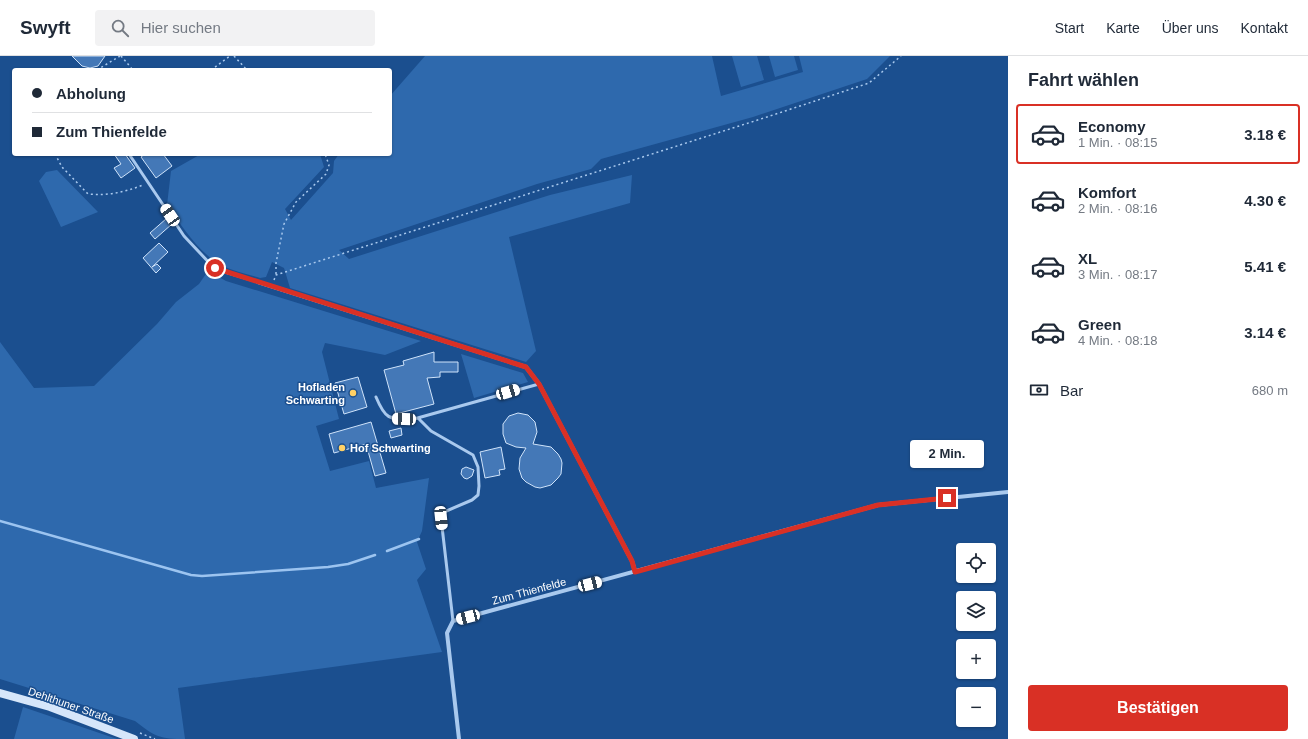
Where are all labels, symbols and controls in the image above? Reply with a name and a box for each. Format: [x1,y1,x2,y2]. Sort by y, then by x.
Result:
search box [95,10,375,46]
text: Swyft [20,17,71,38]
icon: search [109,17,131,39]
text: Hier suchen [141,19,221,36]
text: Start [1055,20,1084,36]
text: Karte [1106,20,1140,36]
text: Über uns [1162,20,1219,36]
text: Kontakt [1241,20,1288,36]
text: Fahrt wählen [1028,70,1139,90]
text: Abholung [56,85,126,102]
icon: car [1030,116,1066,152]
text: Economy [1078,118,1146,135]
text: Zum Thienfelde [56,123,167,140]
text: 3.18 € [1244,126,1286,143]
text: 1 Min. · 08:15 [1078,135,1158,150]
icon: car [1030,182,1066,218]
text: Komfort [1078,184,1136,201]
text: 4.30 € [1244,192,1286,209]
text: 2 Min. · 08:16 [1078,201,1158,216]
car [158,202,182,228]
icon: car [1030,248,1066,284]
text: XL [1078,250,1097,267]
text: 5.41 € [1244,258,1286,275]
route start [206,259,224,277]
text: 3 Min. · 08:17 [1078,267,1158,282]
icon: car [1030,314,1066,350]
text: Green [1078,316,1121,333]
text: 3.14 € [1244,324,1286,341]
text: 4 Min. · 08:18 [1078,333,1158,348]
icon: cash [1028,379,1050,401]
place label: Hofladen Schwarting [286,381,345,406]
text: Bar [1060,382,1083,399]
car [495,383,521,401]
text: 680 m [1252,383,1288,398]
marker: Hofladen Schwarting [348,388,358,398]
car [392,413,416,425]
callout: 2 Min. [910,440,984,468]
place label: Hof Schwarting [350,442,431,454]
marker: Hof Schwarting [337,443,347,453]
text: 2 Min. [929,446,965,461]
route end [938,489,956,507]
car [434,505,448,531]
map controls [956,543,996,727]
button: locate [956,543,996,583]
street label: Zum Thienfelde [491,575,567,607]
car [577,575,603,593]
button: layers [956,591,996,631]
car [455,608,481,626]
button: + [956,639,996,679]
street label: Dehlthuner Straße [27,685,115,725]
button: Bestätigen [1028,685,1288,731]
button: − [956,687,996,727]

